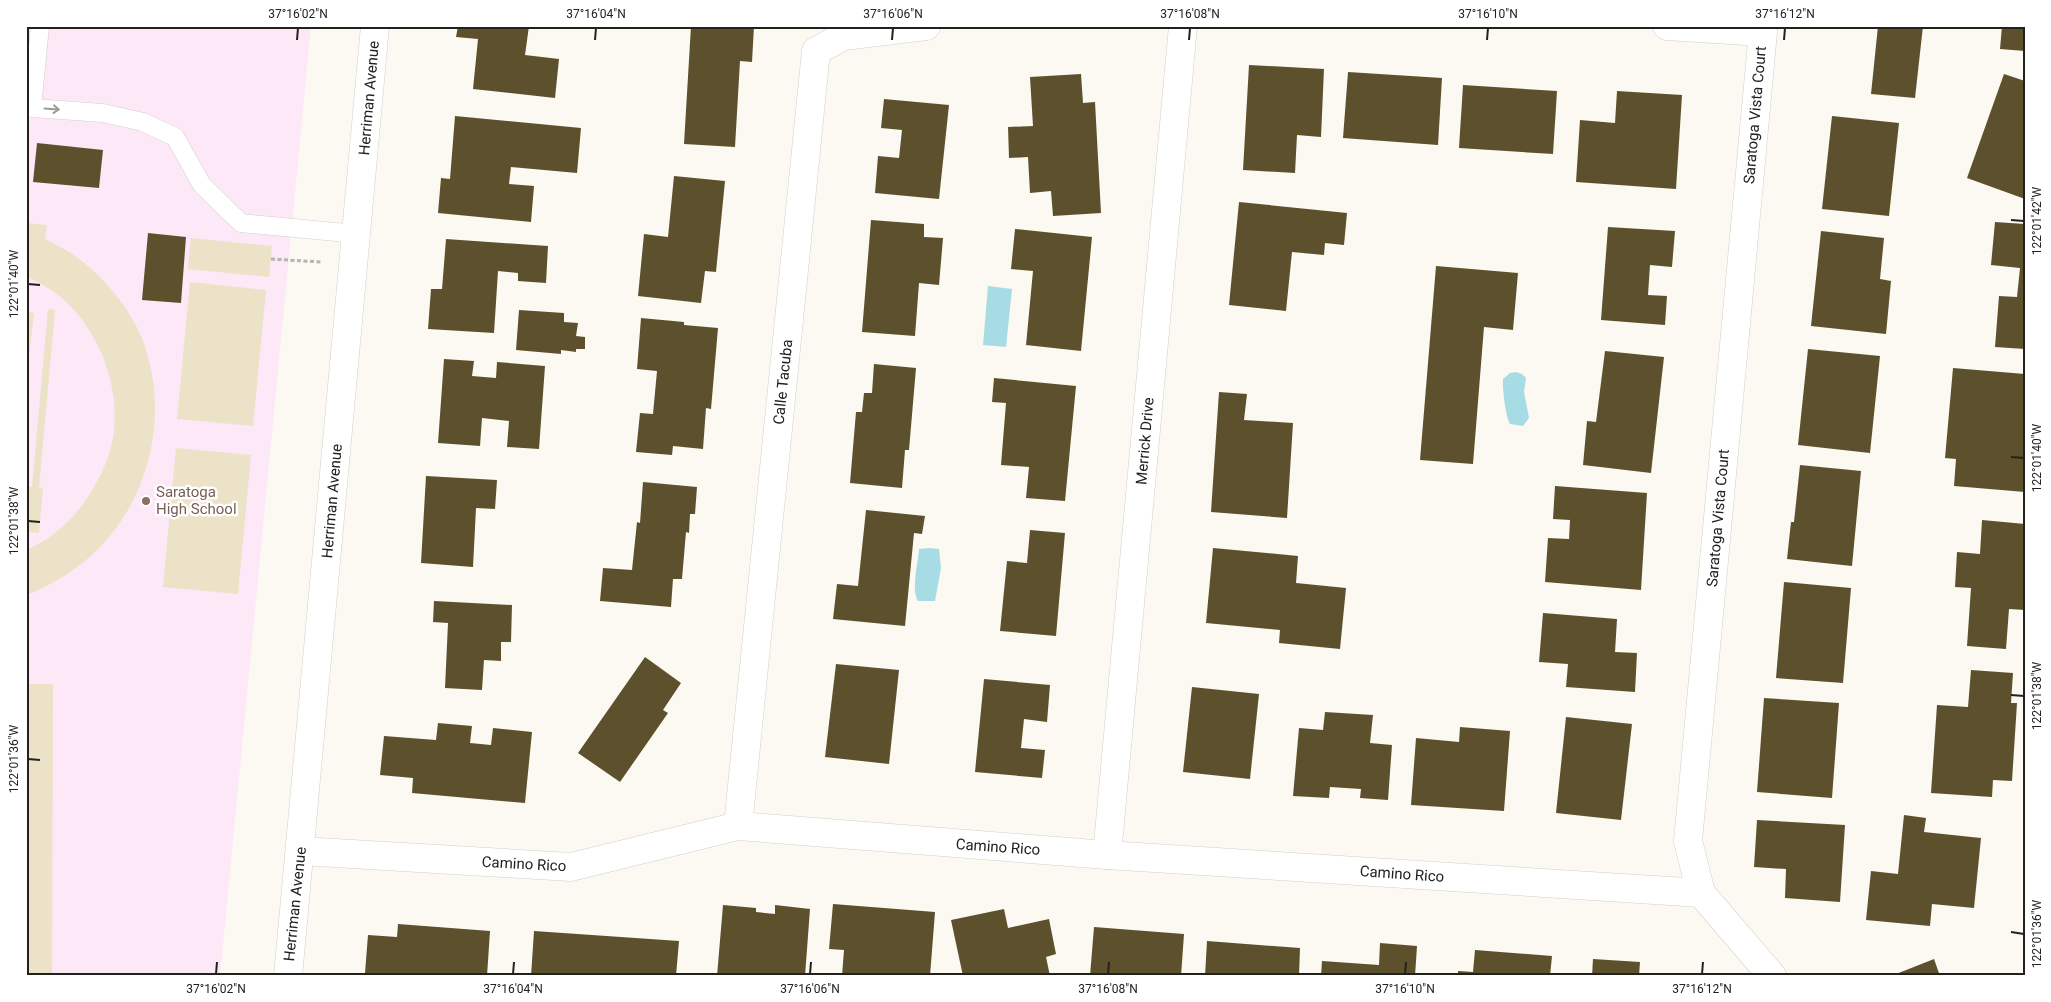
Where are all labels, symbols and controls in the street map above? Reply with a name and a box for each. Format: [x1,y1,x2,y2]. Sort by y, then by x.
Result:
text: 37°16'02"N [268,7,328,21]
text: 37°16'04"N [566,7,626,21]
text: 37°16'06"N [863,7,923,21]
text: 37°16'08"N [1160,7,1220,21]
text: 37°16'10"N [1458,7,1518,21]
text: 37°16'12"N [1755,7,1815,21]
street label: Herriman Avenue [355,40,383,156]
street label: Saratoga Vista Court [1740,45,1770,185]
one-way arrow [43,105,59,114]
text: 122°01'42"W [2030,187,2044,255]
text: 122°01'40"W [7,250,21,318]
street label: Calle Tacuba [770,338,796,426]
street label: Merrick Drive [1132,396,1158,485]
text: 122°01'40"W [2030,424,2044,492]
street label: Herriman Avenue [318,443,346,559]
street label: Saratoga Vista Court [1703,448,1733,588]
place label: Saratoga High School [156,483,237,518]
text: 122°01'38"W [7,487,21,555]
marker: Saratoga High School [140,495,152,507]
text: 122°01'38"W [2030,662,2044,730]
text: 122°01'36"W [7,725,21,793]
street label: Camino Rico [955,835,1041,859]
street label: Herriman Avenue [280,846,310,962]
street label: Camino Rico [481,853,567,875]
street label: Camino Rico [1359,862,1445,886]
text: 122°01'36"W [2030,900,2044,968]
text: 37°16'02"N [186,982,246,996]
text: 37°16'04"N [483,982,543,996]
text: 37°16'06"N [780,982,840,996]
text: 37°16'08"N [1078,982,1138,996]
text: 37°16'10"N [1375,982,1435,996]
text: 37°16'12"N [1672,982,1732,996]

